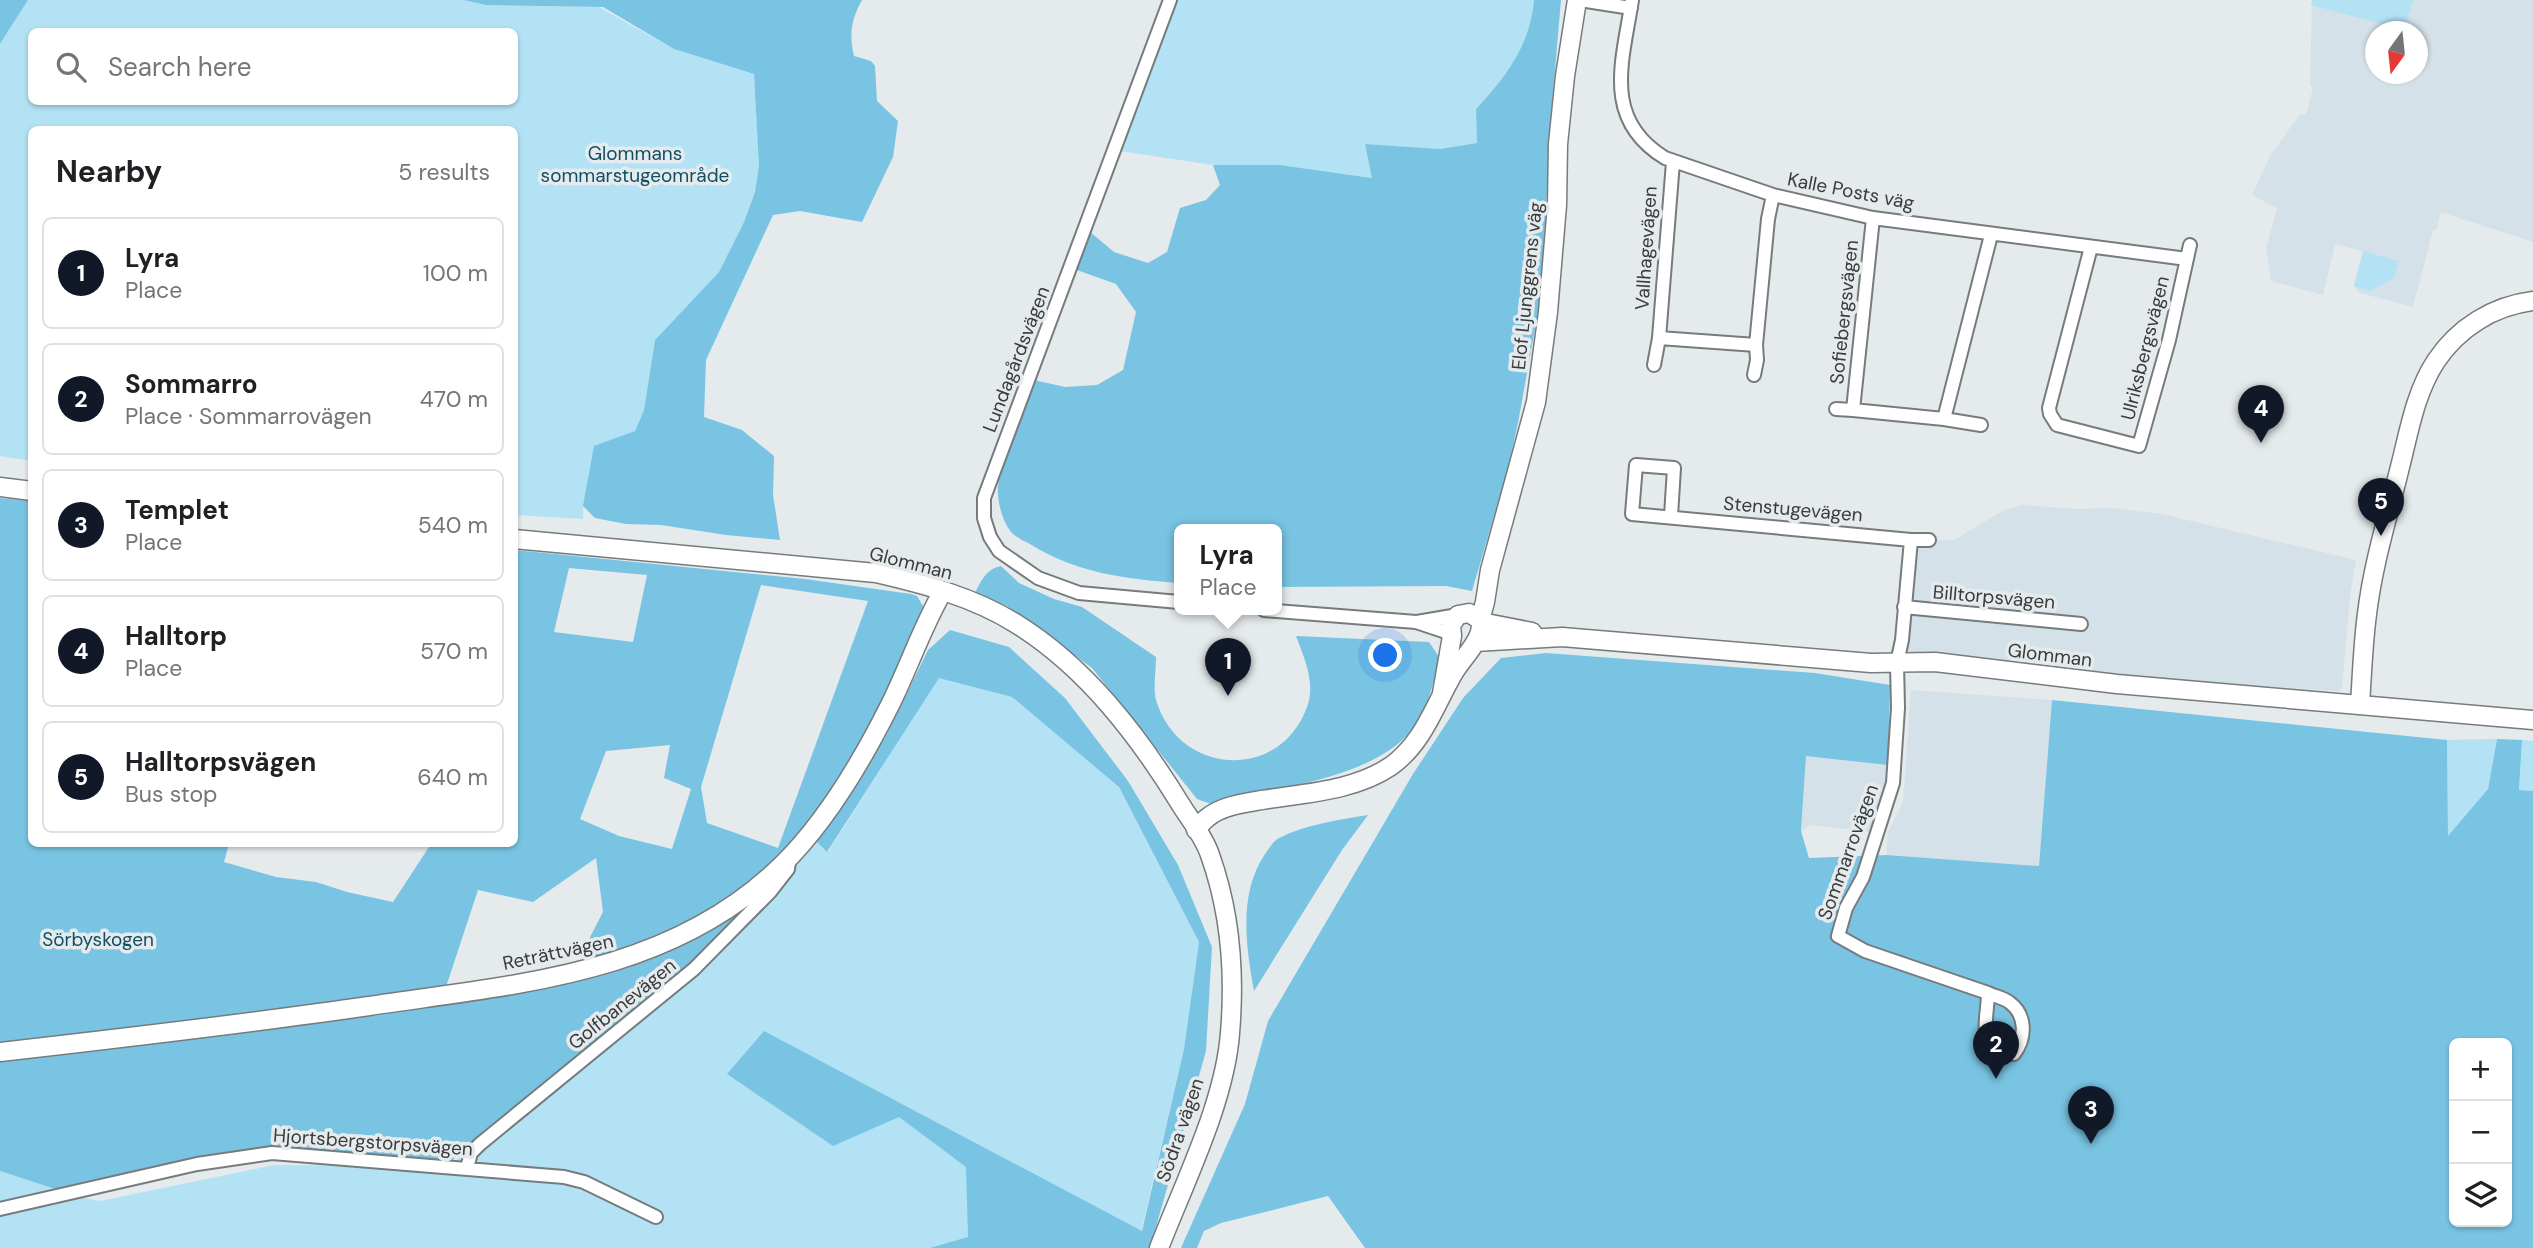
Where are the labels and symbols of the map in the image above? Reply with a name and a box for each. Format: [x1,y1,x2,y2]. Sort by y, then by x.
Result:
north arrow [2365,21,2428,84]
park label: Glommans sommarstugeområde [541,141,729,188]
street label: Kalle Posts väg [1785,166,1917,216]
street label: Vallhagevägen [1629,185,1663,311]
street label: Elof Ljunggrens väg [1506,200,1548,371]
street label: Sofiebergsvägen [1824,239,1864,385]
street label: Ulriksbergsvägen [2115,273,2175,423]
street label: Lundagårdsvägen [977,282,1055,436]
pin: 4 [2238,385,2284,443]
pin: 5 [2358,478,2404,536]
street label: Stenstugevägen [1722,490,1864,528]
street label: Glomman [867,541,955,585]
street label: Billtorpsvägen [1932,579,2056,615]
street label: Glomman [2006,637,2094,673]
pin: 1 [1205,638,1251,696]
your location [1368,638,1402,672]
street label: Sommarrovägen [1812,781,1884,923]
park label: Sörbyskogen [42,927,154,952]
street label: Reträttvägen [500,928,616,976]
street label: Golfbanevägen [563,953,681,1055]
pin: 2 [1973,1021,2019,1079]
street label: Södra vägen [1151,1075,1209,1185]
pin: 3 [2068,1086,2114,1144]
street label: Hjortsbergstorpsvägen [272,1123,474,1161]

